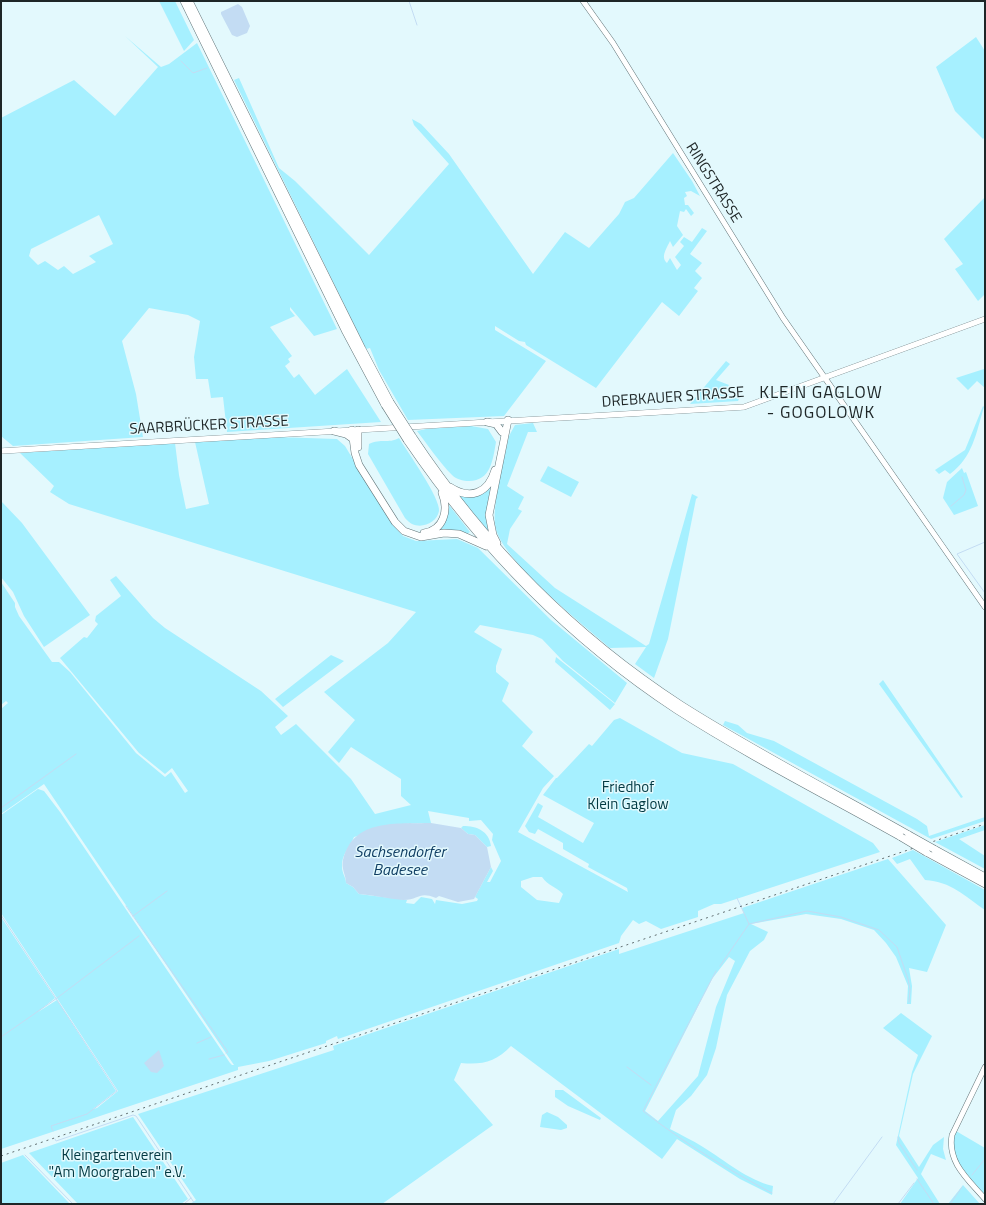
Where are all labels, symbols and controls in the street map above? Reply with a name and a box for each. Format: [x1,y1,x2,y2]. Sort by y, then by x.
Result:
street label: RINGSTRASSE [681,140,745,226]
street label: DREBKAUER STRASSE [601,384,745,412]
district label: KLEIN GAGLOW - GOGOLOWK [759,384,883,424]
street label: SAARBRÜCKER STRASSE [129,413,289,439]
park label: Friedhof Klein Gaglow [587,779,669,814]
water label: Sachsendorfer Badesee [355,843,445,881]
park label: Kleingartenverein "Am Moorgraben" e.V. [48,1147,186,1182]

